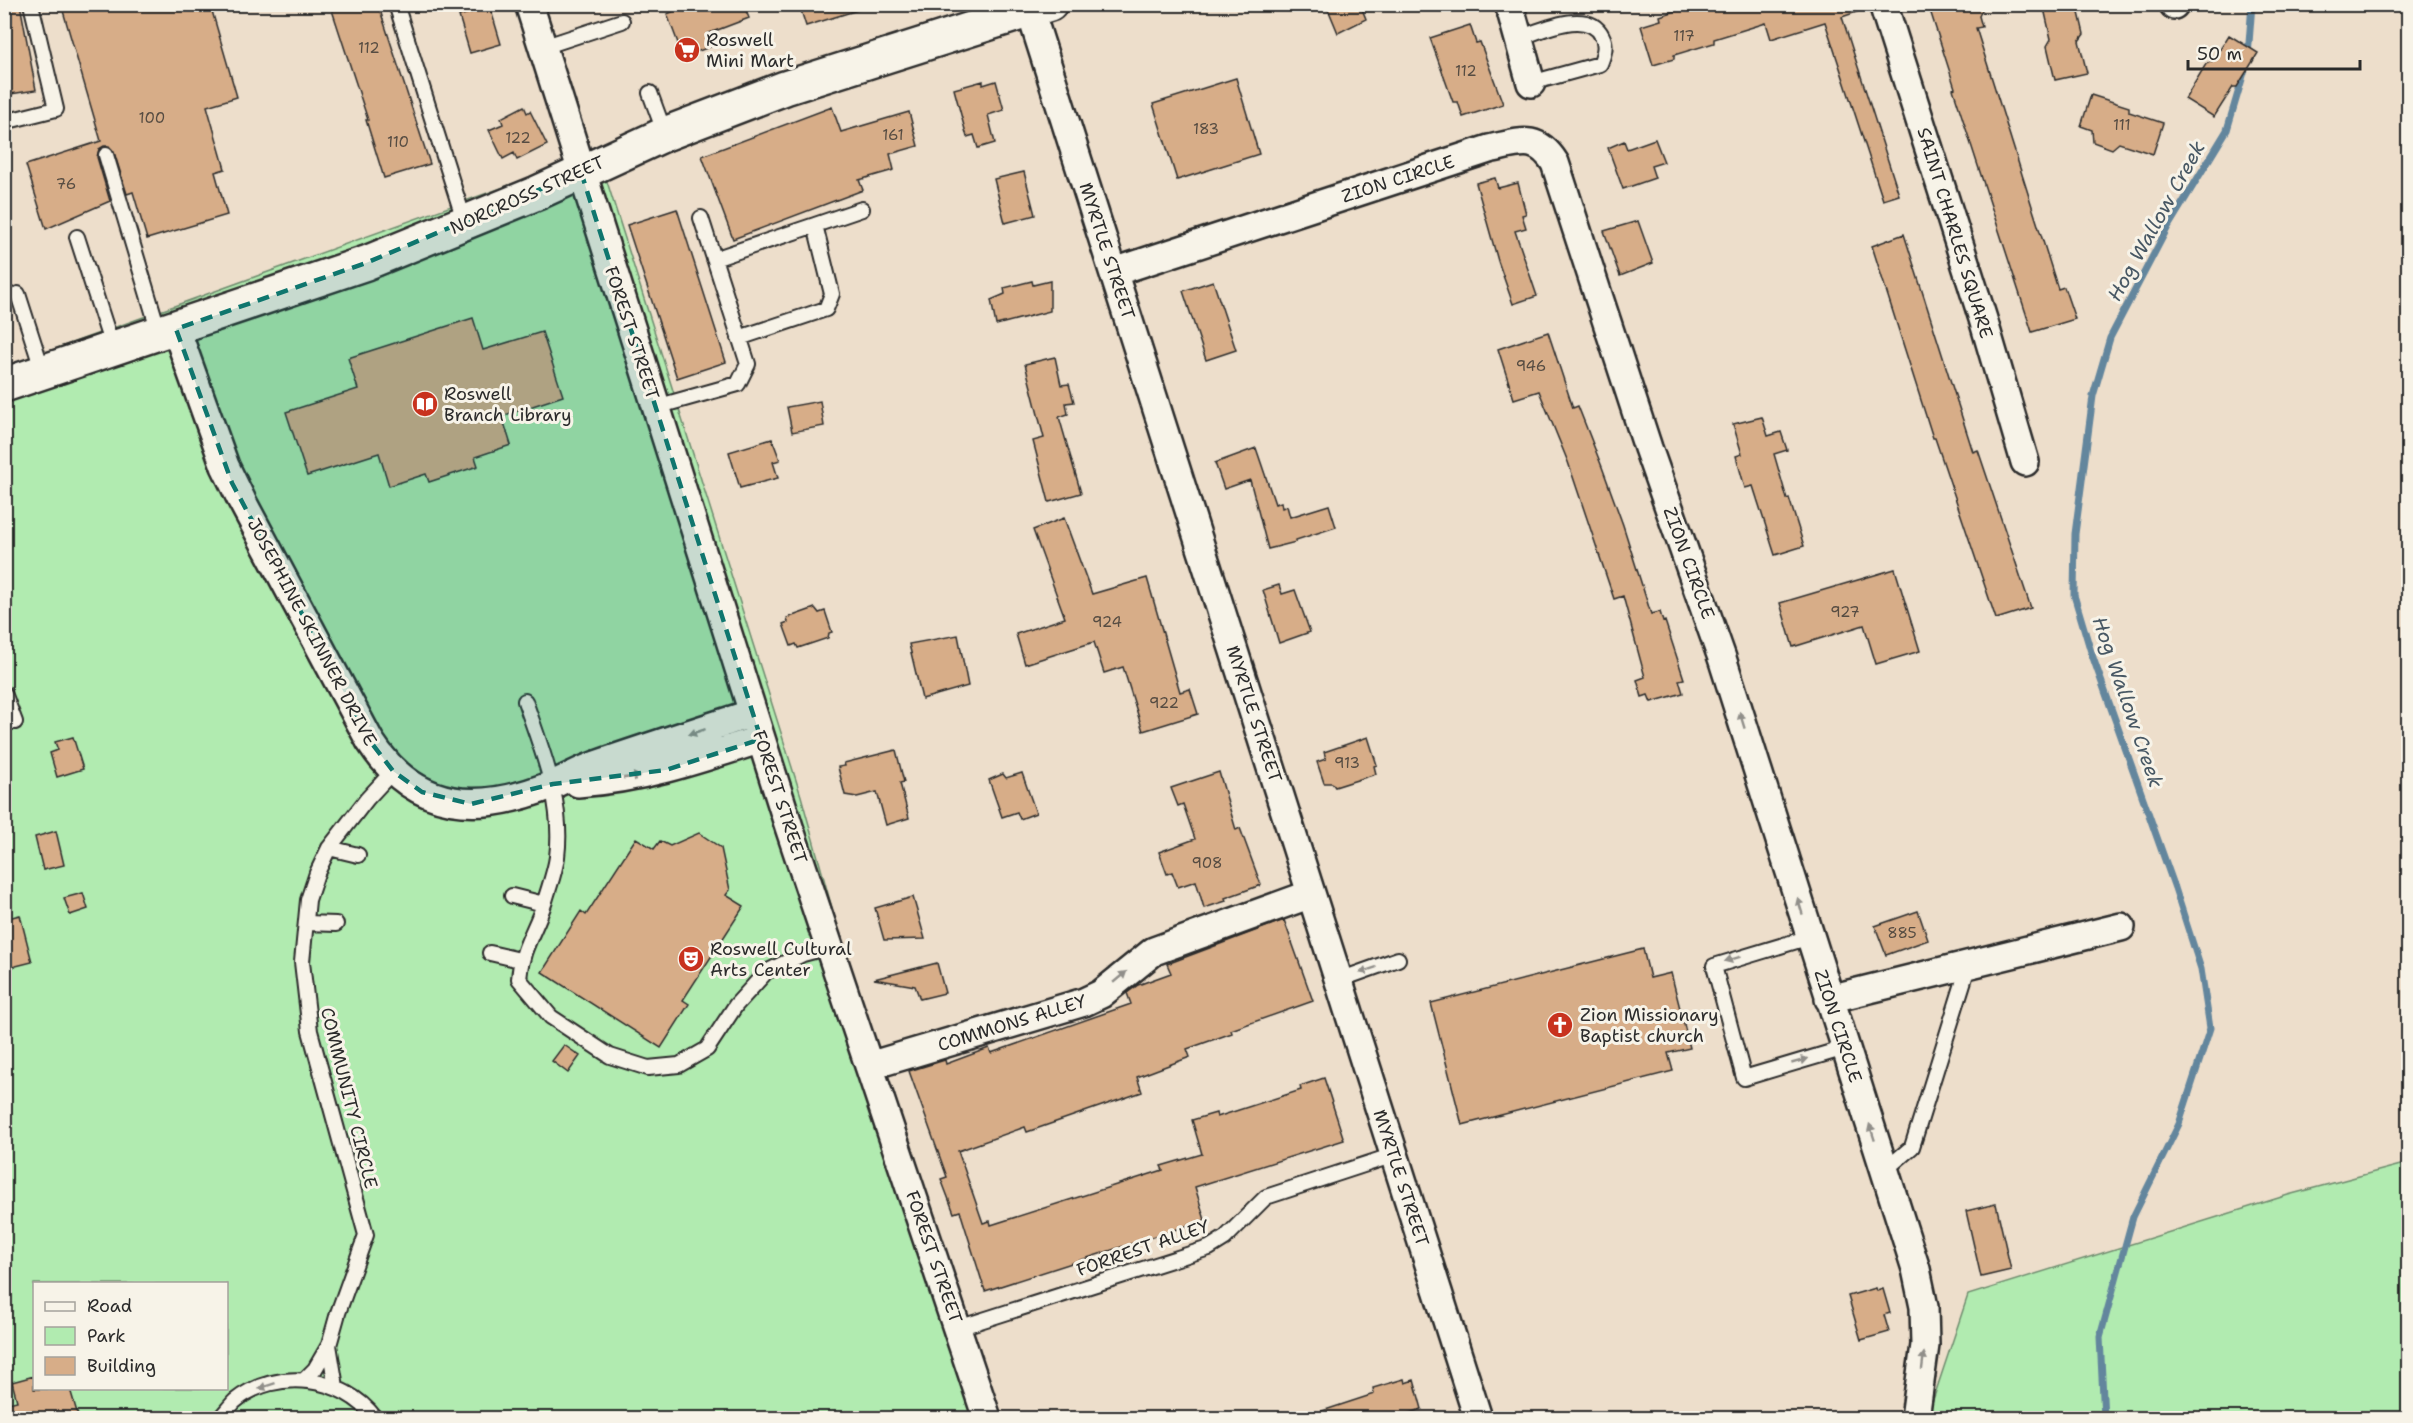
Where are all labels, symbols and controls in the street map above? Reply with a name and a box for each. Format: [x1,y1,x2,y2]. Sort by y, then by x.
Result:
house number: 117 [1673,26,1695,46]
place label: Roswell Mini Mart [706,28,794,73]
scale bar [2188,33,2360,71]
supermarket icon: Roswell Mini Mart [672,35,702,65]
house number: 112 [358,38,380,58]
text: 50 m [2197,42,2242,66]
house number: 112 [1455,61,1477,81]
house number: 100 [139,108,165,128]
house number: 111 [2113,115,2131,135]
house number: 183 [1193,119,1219,139]
house number: 161 [882,125,904,145]
street label: SAINT CHARLES SQUARE [1911,125,1999,341]
house number: 122 [505,128,531,148]
house number: 110 [387,132,409,152]
water label: Hog Wallow Creek [2101,136,2211,306]
street label: ZION CIRCLE [1338,149,1458,209]
street label: NORCROSS STREET [446,150,608,240]
house number: 76 [56,174,76,194]
street label: MYRTLE STREET [1074,179,1140,323]
street label: FOREST STREET [599,263,665,403]
house number: 946 [1516,356,1546,376]
place label: Roswell Branch Library [444,382,572,427]
library icon: Roswell Branch Library [410,389,440,419]
street label: ZION CIRCLE [1658,504,1720,622]
street label: JOSEPHINE SKINNER DRIVE [242,514,382,750]
house number: 927 [1830,602,1860,622]
house number: 924 [1092,612,1122,632]
water label: Hog Wallow Creek [2087,613,2170,791]
street label: MYRTLE STREET [1221,642,1287,786]
house number: 922 [1149,693,1179,713]
one-way arrow [1736,711,1746,729]
one-way arrow [688,727,706,737]
street label: FOREST STREET [747,727,813,867]
house number: 913 [1334,753,1360,773]
one-way arrow [622,772,641,782]
house number: 908 [1191,853,1223,873]
one-way arrow [1795,897,1804,915]
house number: 885 [1887,923,1917,943]
place label: Roswell Cultural Arts Center [710,937,852,982]
theatre icon: Roswell Cultural Arts Center [676,944,706,974]
one-way arrow [1724,955,1742,964]
one-way arrow [1359,965,1377,975]
street label: ZION CIRCLE [1808,966,1868,1086]
one-way arrow [1112,971,1128,984]
street label: COMMONS ALLEY [935,989,1089,1057]
place label: Zion Missionary Baptist church [1580,1003,1719,1048]
street label: COMMUNITY CIRCLE [315,1005,383,1191]
church icon: Zion Missionary Baptist church [1545,1010,1575,1040]
one-way arrow [1791,1056,1809,1065]
street label: MYRTLE STREET [1368,1106,1434,1250]
one-way arrow [1867,1123,1876,1141]
street label: FOREST STREET [900,1187,968,1327]
street label: FORREST ALLEY [1073,1214,1213,1282]
legend [33,1282,228,1390]
text: Road [87,1294,132,1318]
text: Park [87,1324,126,1348]
one-way arrow [1918,1351,1928,1370]
text: Building [87,1354,156,1378]
one-way arrow [258,1382,276,1391]

